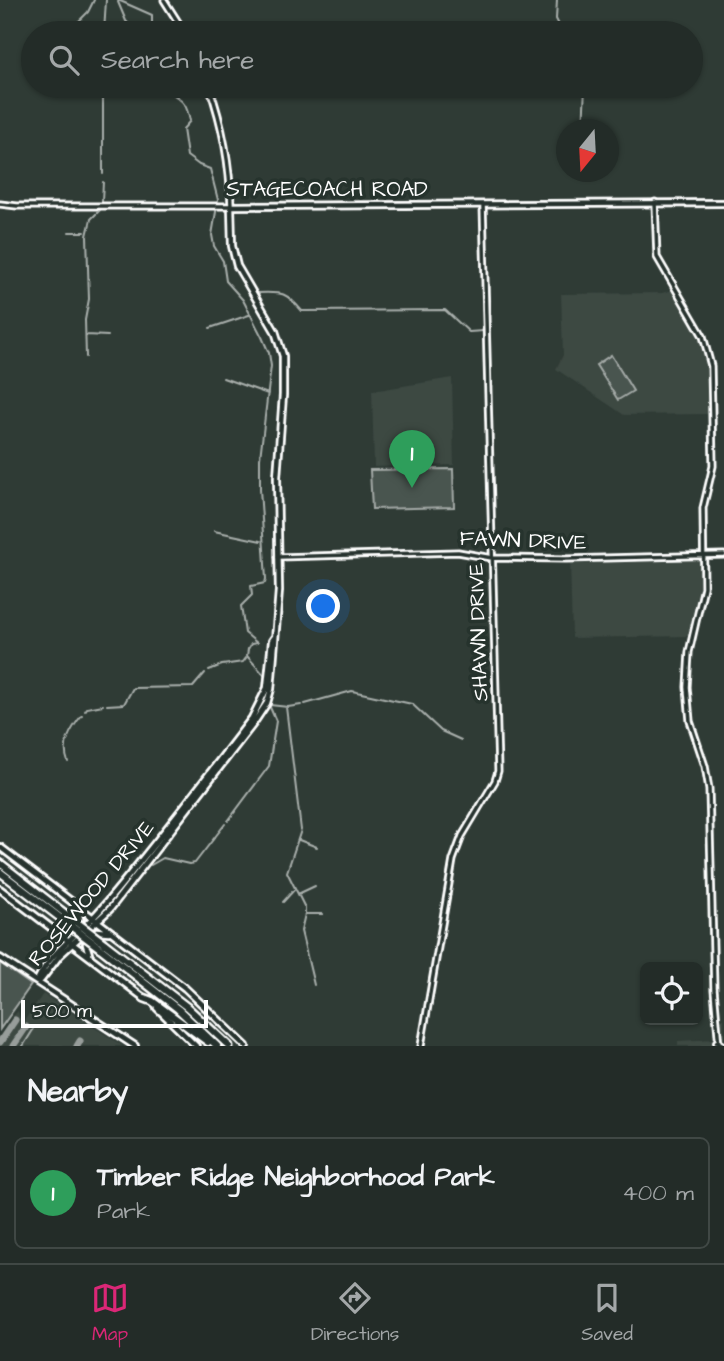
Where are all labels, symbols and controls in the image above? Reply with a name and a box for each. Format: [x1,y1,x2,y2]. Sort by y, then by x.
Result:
search box [21,21,703,98]
icon: search [45,41,83,79]
text: Search here [101,42,254,78]
north arrow [556,119,619,182]
street label: STAGECOACH ROAD [226,175,428,204]
pin: 1 [389,430,435,488]
street label: FAWN DRIVE [459,524,587,557]
street label: SHAWN DRIVE [462,562,495,702]
your location [306,589,340,623]
street label: ROSEWOOD DRIVE [22,814,161,972]
map controls [640,962,703,1025]
button: locate [640,962,703,1025]
scale bar [21,997,208,1029]
text: 500 m [32,998,92,1025]
text: Nearby [28,1071,128,1113]
text: Timber Ridge Neighborhood Park [97,1159,495,1195]
text: 1 [52,1177,54,1209]
text: 400 m [622,1177,694,1209]
text: Park [97,1195,150,1227]
tab: Map [91,1279,129,1348]
tab: Directions [311,1279,399,1348]
tab: Saved [581,1279,633,1348]

